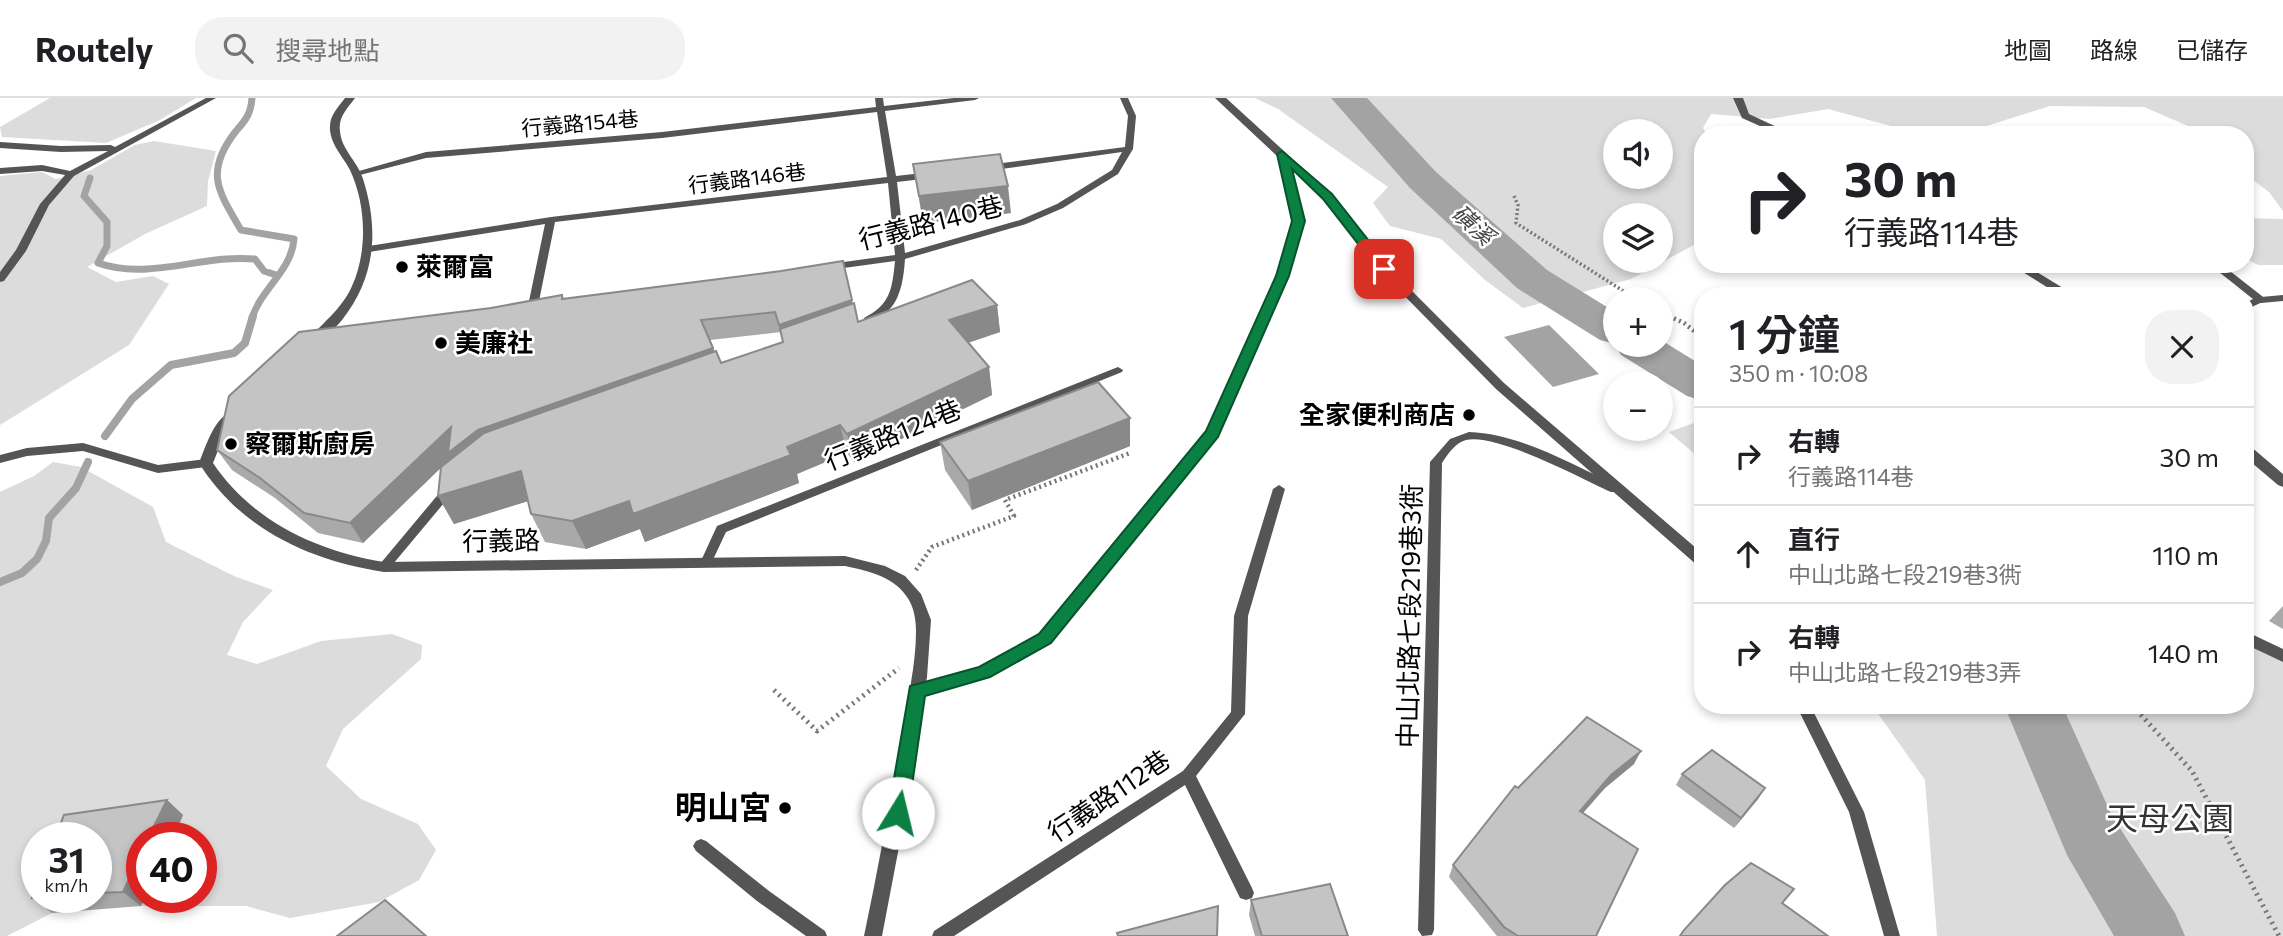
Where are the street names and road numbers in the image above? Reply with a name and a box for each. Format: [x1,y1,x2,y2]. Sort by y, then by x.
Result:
street label: 行義路154巷 [520,105,640,140]
street label: 行義路146巷 [687,158,807,197]
street label: 行義路140巷 [855,189,1006,254]
street label: 行義路124巷 [820,392,965,475]
street label: 中山北路七段219巷3衖 [1391,484,1426,748]
street label: 行義路 [462,523,540,556]
street label: 行義路112巷 [1041,743,1175,847]

